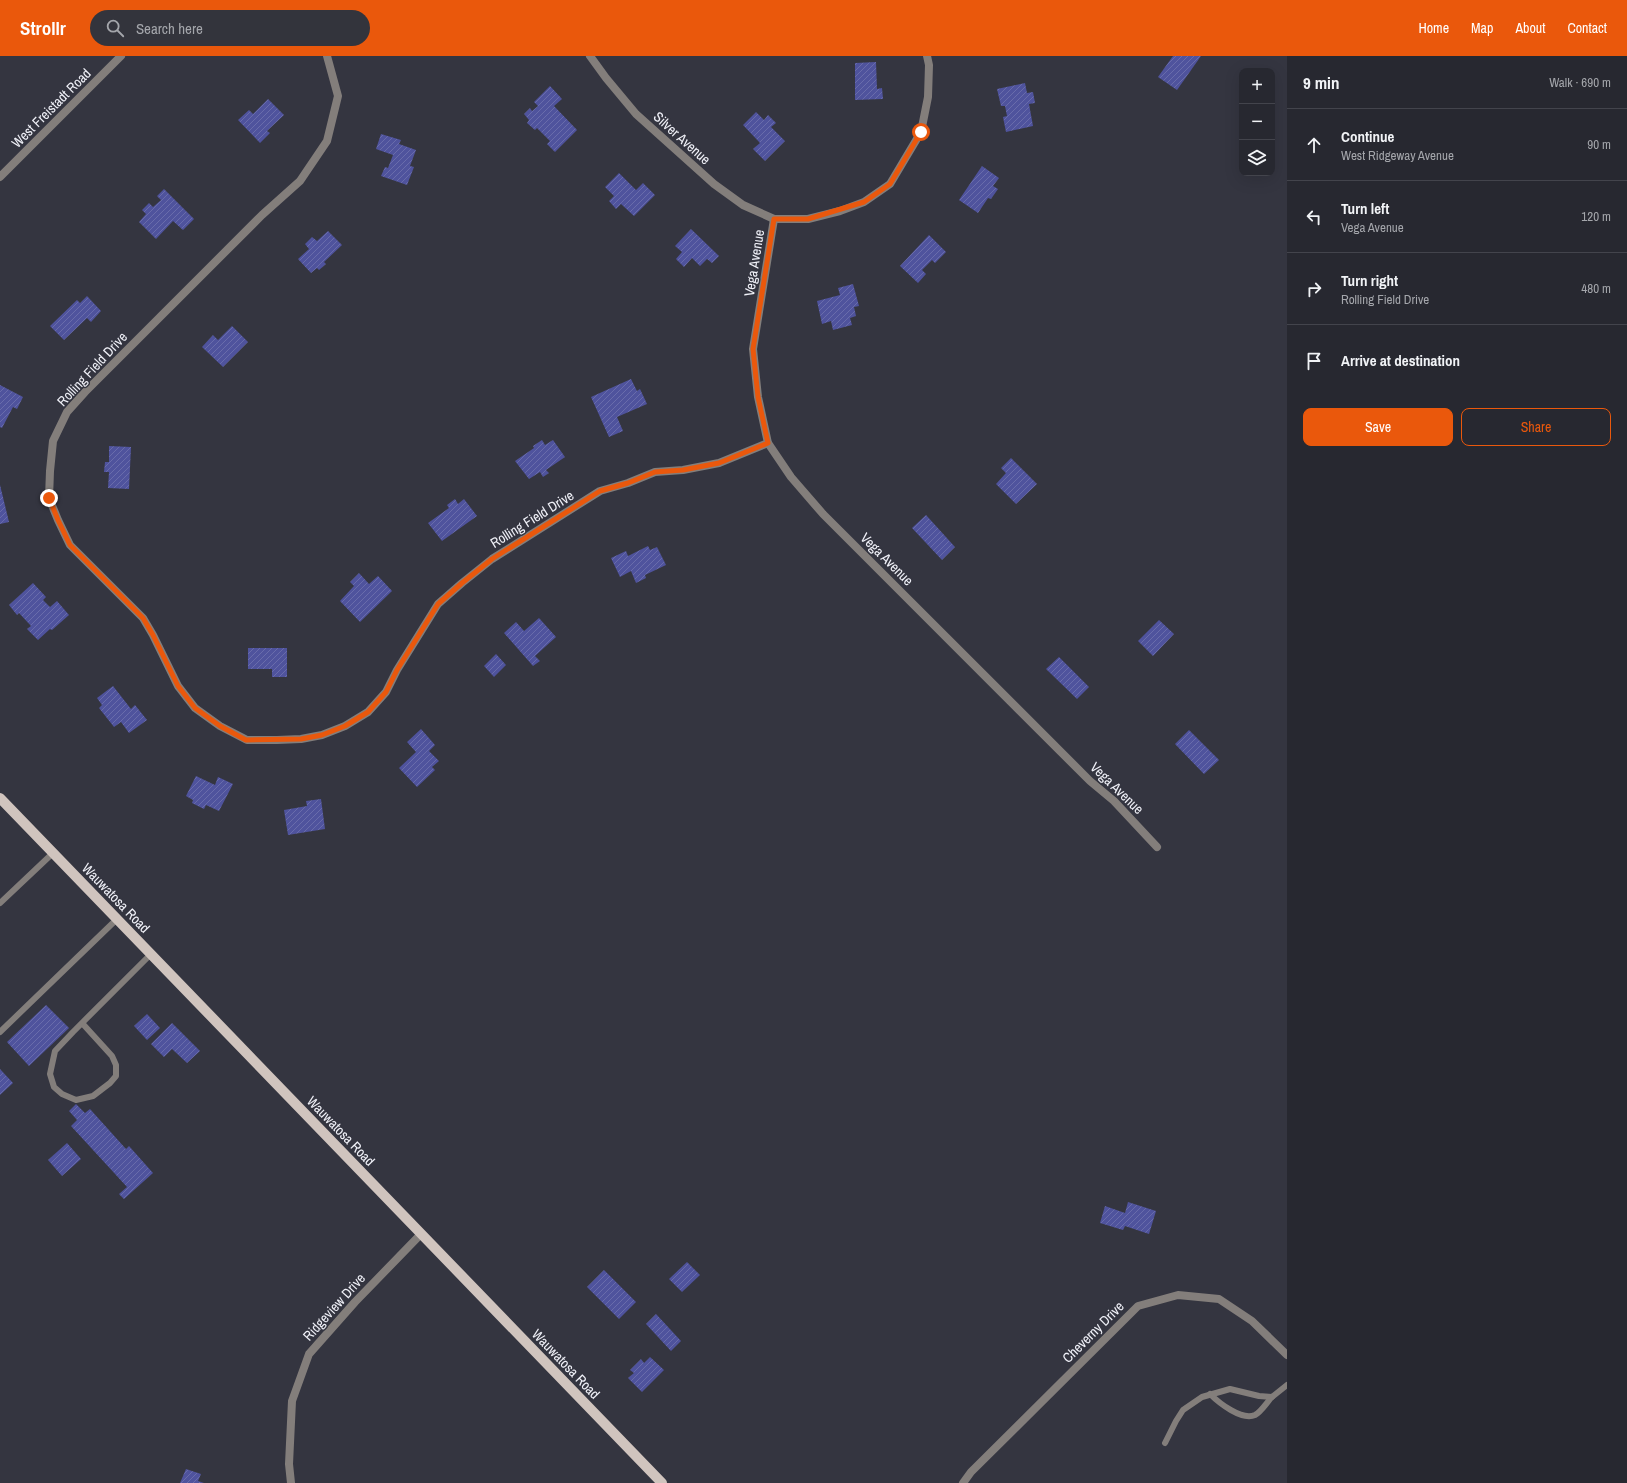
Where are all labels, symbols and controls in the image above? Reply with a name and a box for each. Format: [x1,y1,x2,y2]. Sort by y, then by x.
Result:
search box [90,10,370,46]
text: Strollr [20,15,66,41]
icon: search [104,17,126,39]
text: Search here [136,18,203,39]
text: Home [1418,19,1449,37]
text: Map [1471,19,1493,37]
text: About [1515,19,1545,37]
text: Contact [1567,19,1607,37]
street label: West Freistadt Road [7,64,95,152]
map controls [1239,68,1275,176]
button: + [1239,68,1275,104]
text: 9 min [1303,71,1339,94]
text: Walk · 690 m [1549,74,1611,91]
button: − [1239,104,1275,140]
street label: Silver Avenue [650,108,714,168]
route start [912,123,930,141]
text: Continue [1341,126,1394,147]
icon: ahead [1303,134,1325,156]
text: 90 m [1587,136,1611,153]
button: layers [1239,140,1275,176]
text: West Ridgeway Avenue [1341,147,1454,164]
text: Turn left [1341,198,1389,219]
icon: left [1303,206,1325,228]
text: 120 m [1581,208,1611,225]
text: Vega Avenue [1341,219,1404,236]
street label: Vega Avenue [740,228,768,298]
text: Turn right [1341,270,1398,291]
icon: right [1303,278,1325,300]
text: 480 m [1581,280,1611,297]
text: Rolling Field Drive [1341,291,1429,308]
street label: Rolling Field Drive [53,328,131,410]
icon: arrive [1303,350,1325,372]
text: Arrive at destination [1341,350,1460,371]
button: Save [1303,408,1453,446]
button: Share [1461,408,1611,446]
street label: Rolling Field Drive [487,486,577,552]
route end [40,489,58,507]
street label: Vega Avenue [857,529,917,589]
street label: Vega Avenue [1086,758,1148,818]
street label: Wauwatosa Road [78,859,154,937]
street label: Wauwatosa Road [303,1092,379,1170]
street label: Ridgeview Drive [299,1269,369,1345]
street label: Cheverny Drive [1058,1297,1128,1367]
street label: Wauwatosa Road [528,1325,604,1403]

